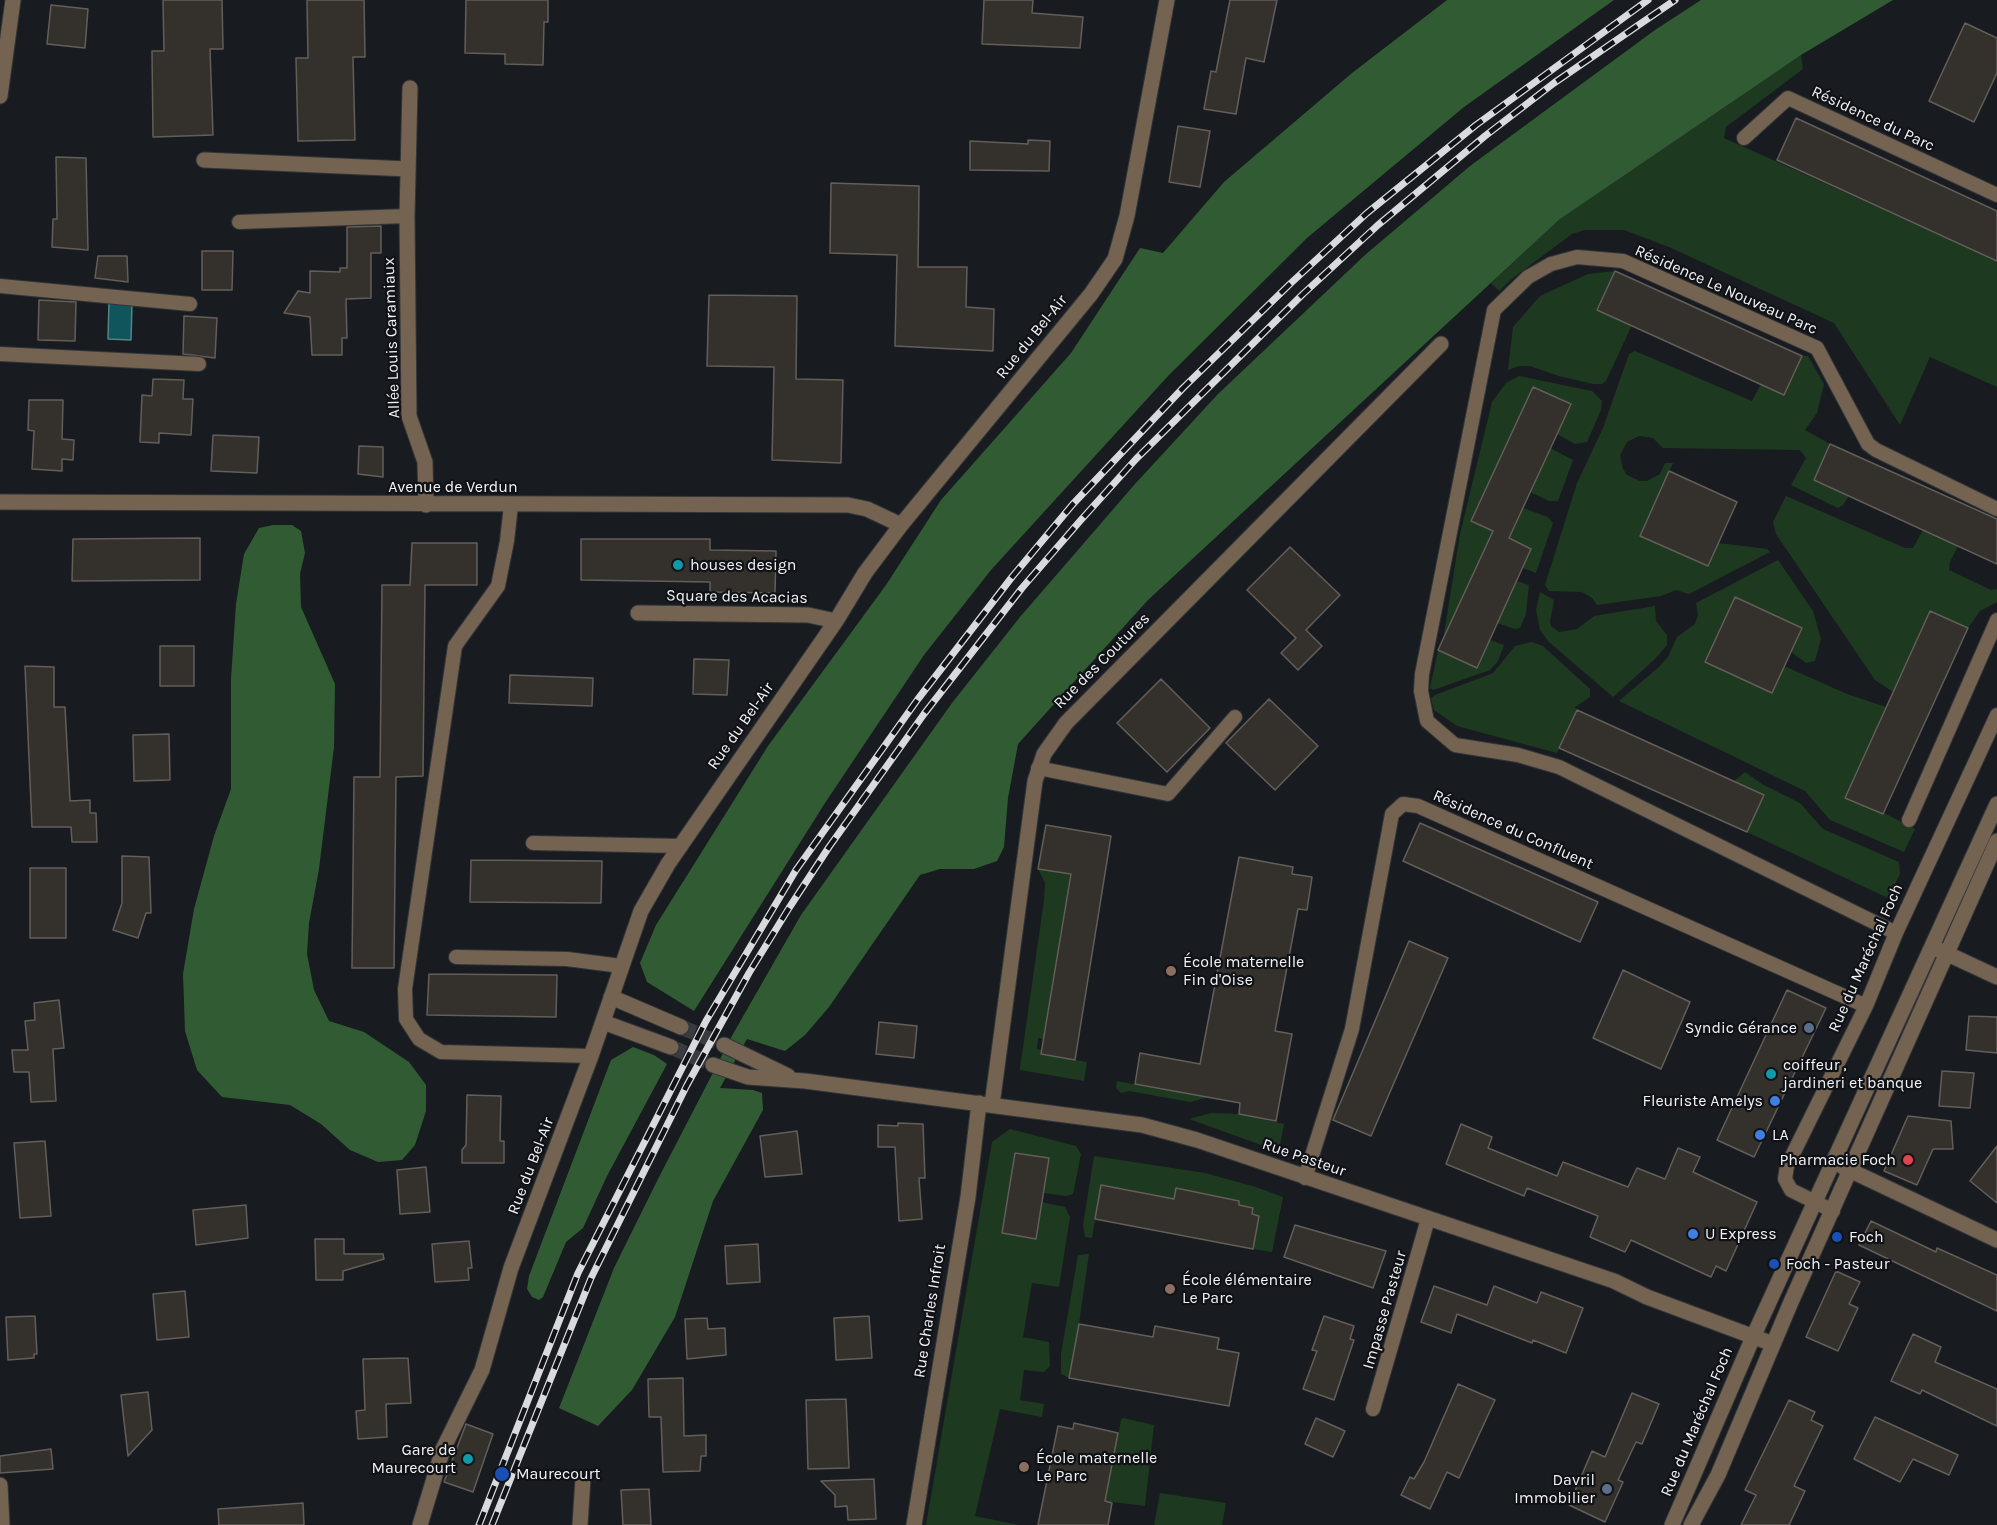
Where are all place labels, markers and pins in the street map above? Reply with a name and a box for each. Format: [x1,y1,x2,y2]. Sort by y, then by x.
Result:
place label: houses design [690,555,796,575]
marker: houses design [671,558,685,572]
place label: École maternelle Fin d'Oise [1183,952,1304,990]
marker: École maternelle Fin d'Oise [1164,964,1178,978]
place label: Syndic Gérance [1685,1018,1797,1038]
marker: Syndic Gérance [1802,1021,1816,1035]
place label: coiffeur , jardineri et banque [1783,1055,1922,1093]
marker: coiffeur , jardineri et banque [1764,1067,1778,1081]
place label: Fleuriste Amelys [1643,1091,1763,1111]
marker: Fleuriste Amelys [1768,1094,1782,1108]
place label: LA [1772,1125,1789,1145]
marker: LA [1753,1128,1767,1142]
place label: Pharmacie Foch [1779,1150,1896,1170]
marker: Pharmacie Foch [1901,1153,1915,1167]
place label: U Express [1705,1224,1777,1244]
marker: U Express [1686,1227,1700,1241]
place label: Foch [1849,1227,1884,1247]
marker: Foch [1830,1230,1844,1244]
place label: Foch - Pasteur [1786,1254,1890,1274]
marker: Foch - Pasteur [1767,1257,1781,1271]
place label: École élémentaire Le Parc [1182,1270,1312,1308]
marker: École élémentaire Le Parc [1163,1282,1177,1296]
place label: Gare de Maurecourt [371,1440,456,1478]
place label: École maternelle Le Parc [1036,1448,1157,1486]
marker: Gare de Maurecourt [461,1452,475,1466]
marker: École maternelle Le Parc [1017,1460,1031,1474]
place label: Maurecourt [516,1464,601,1484]
marker: Maurecourt [493,1465,511,1483]
place label: Davril Immobilier [1514,1470,1595,1508]
marker: Davril Immobilier [1600,1482,1614,1496]

